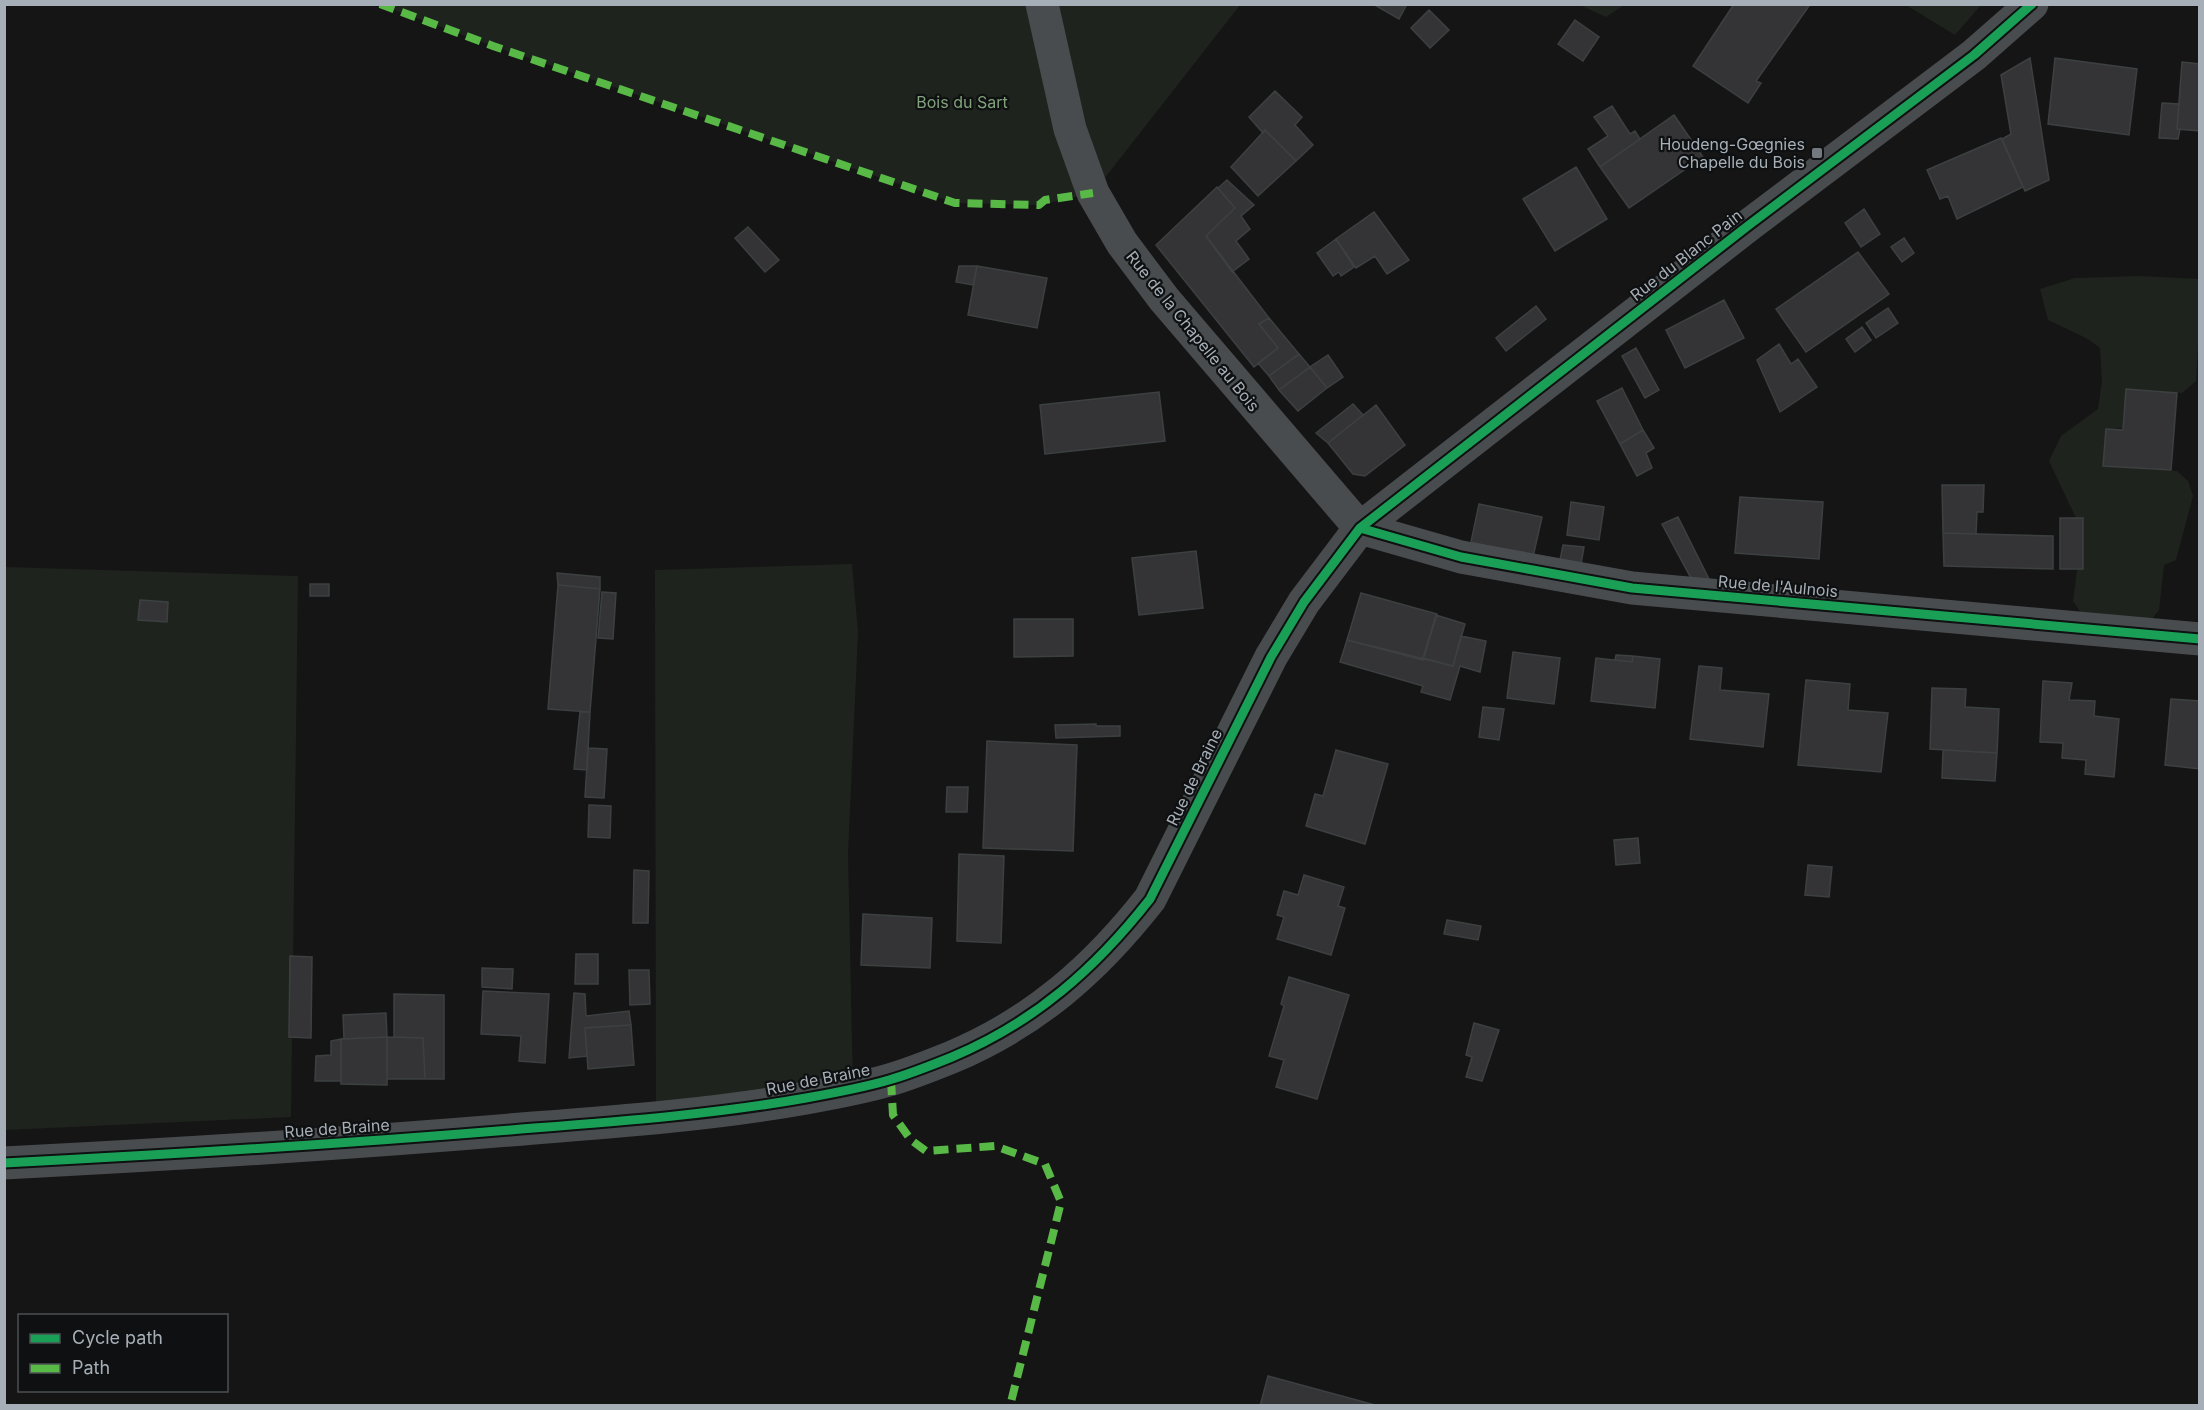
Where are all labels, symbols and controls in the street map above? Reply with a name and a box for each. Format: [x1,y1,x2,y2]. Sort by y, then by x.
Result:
park label: Bois du Sart [916,92,1008,112]
place label: Houdeng-Gœgnies Chapelle du Bois [1659,134,1805,172]
marker: Houdeng-Gœgnies Chapelle du Bois [1810,146,1824,160]
street label: Rue du Blanc Pain [1626,205,1746,305]
street label: Rue de la Chapelle au Bois [1122,247,1264,415]
street label: Rue de l'Aulnois [1717,571,1839,601]
street label: Rue de Braine [1162,725,1226,829]
street label: Rue de Braine [764,1059,872,1099]
street label: Rue de Braine [284,1114,390,1142]
legend [18,1314,228,1392]
text: Cycle path [72,1327,163,1348]
text: Path [72,1357,110,1378]

